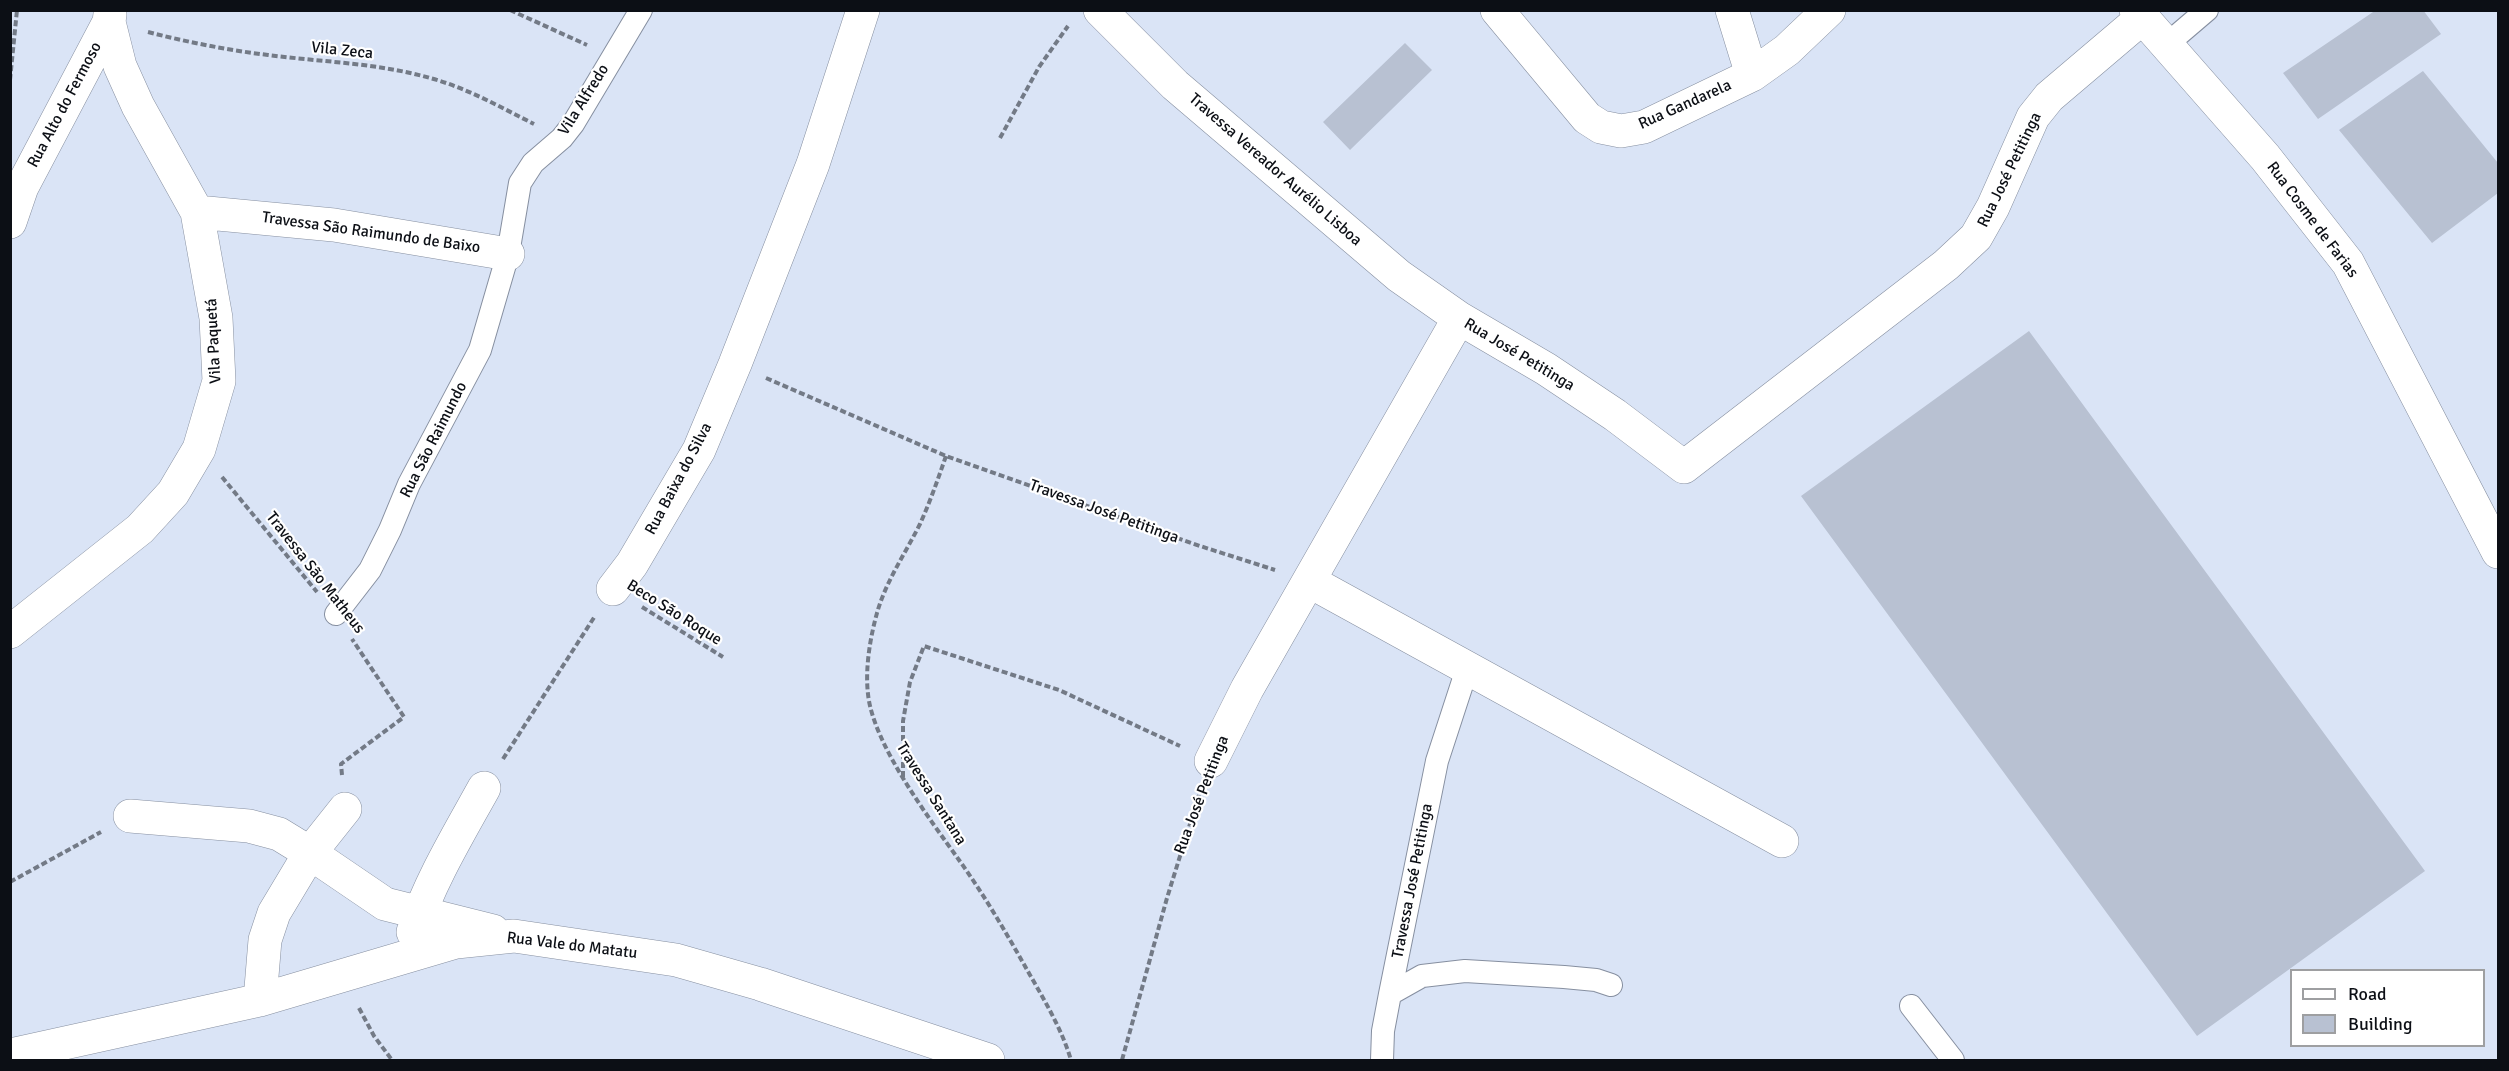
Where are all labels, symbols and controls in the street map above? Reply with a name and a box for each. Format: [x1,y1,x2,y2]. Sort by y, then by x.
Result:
street label: Vila Zeca [310,38,374,64]
street label: Rua Alto do Fermoso [24,39,106,171]
street label: Vila Alfredo [555,61,613,139]
street label: Rua Gandarela [1636,76,1734,134]
street label: Travessa Vereador Aurélio Lisboa [1185,90,1365,250]
street label: Rua José Petitinga [1974,109,2046,231]
street label: Rua Cosme de Farias [2262,158,2362,282]
street label: Travessa São Raimundo de Baixo [261,208,481,258]
street label: Vila Paquetá [202,298,226,384]
street label: Rua José Petitinga [1460,314,1578,396]
street label: Rua São Raimundo [397,379,471,501]
street label: Rua Baixa do Silva [641,420,717,538]
street label: Travessa José Petitinga [1027,476,1181,548]
street label: Travessa São Matheus [262,508,368,638]
street label: Beco São Roque [623,576,725,650]
street label: Rua José Petitinga [1171,733,1233,857]
street label: Travessa Santana [892,739,970,849]
street label: Travessa José Petitinga [1389,802,1437,960]
street label: Rua Vale do Matatu [506,928,638,964]
legend [2290,969,2485,1047]
text: Road [2348,983,2387,1005]
text: Building [2348,1013,2412,1035]

